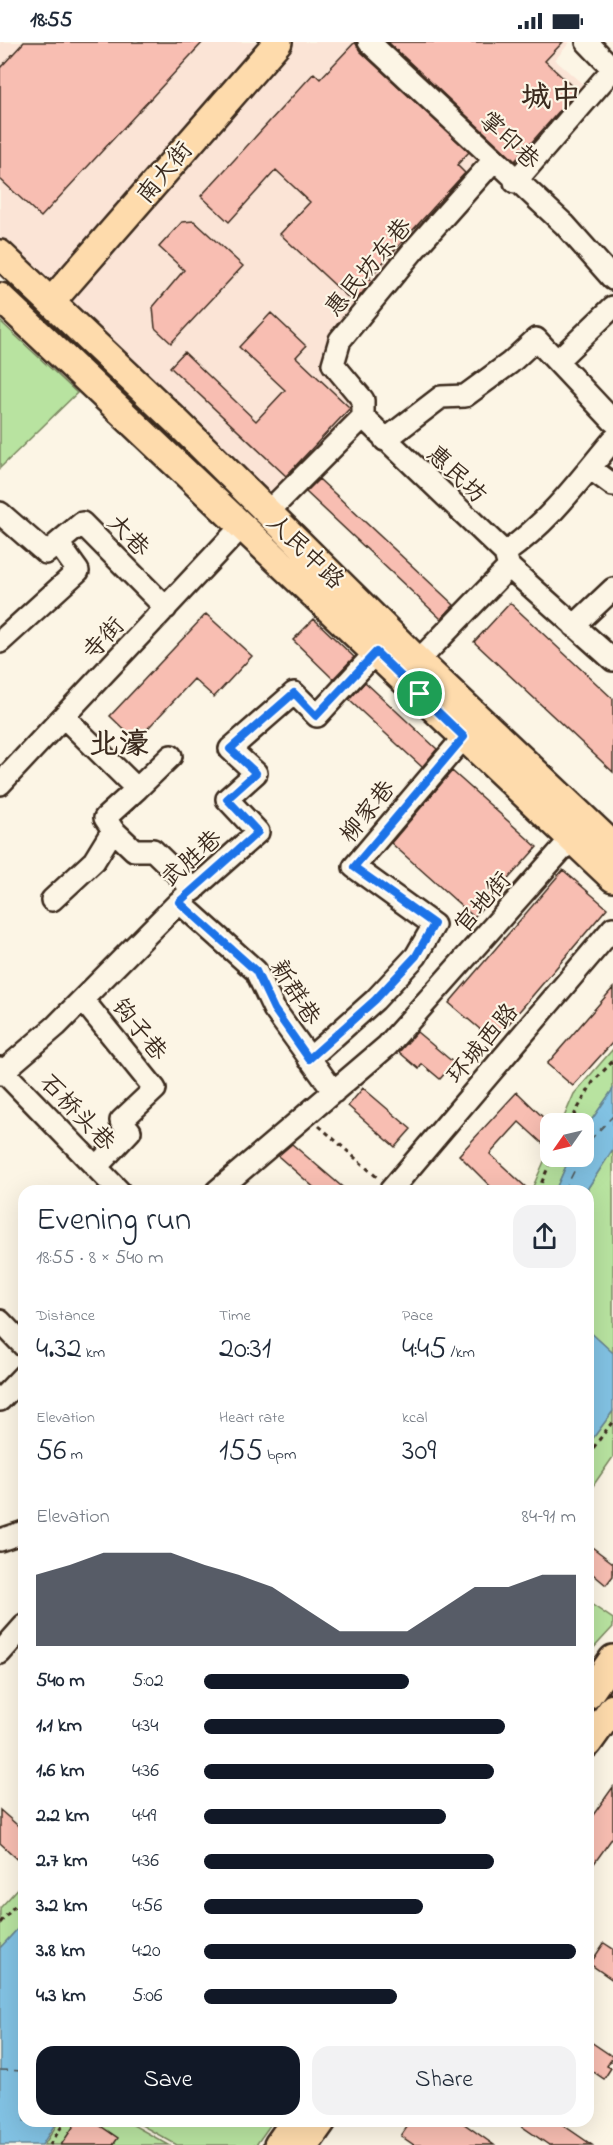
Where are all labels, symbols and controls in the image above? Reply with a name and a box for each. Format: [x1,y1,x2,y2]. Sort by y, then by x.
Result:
text: 18:55 [30,5,72,37]
district label: 城中 [521,77,581,121]
street label: 掌印巷 [470,104,547,179]
street label: 南大街 [129,135,202,212]
street label: 惠民坊东巷 [318,211,422,326]
street label: 惠民坊 [417,438,494,513]
street label: 大巷 [98,507,156,566]
street label: 人民中路 [258,507,351,599]
street label: 寺街 [76,610,134,669]
pin [394,668,445,719]
icon: arrive [403,677,436,710]
district label: 北濠 [89,724,149,768]
street label: 柳家巷 [333,774,405,852]
street label: 武胜巷 [154,823,231,897]
street label: 官地街 [447,865,521,942]
street label: 新群巷 [260,954,328,1033]
street label: 钩子巷 [102,992,174,1070]
street label: 环城西路 [440,997,528,1093]
street label: 石桥头巷 [30,1067,122,1160]
north arrow [540,1113,594,1167]
map controls [540,1113,594,1167]
text: Evening run [36,1197,191,1245]
button: share [513,1205,576,1268]
text: 18:55 · 8 × 540 m [36,1244,164,1273]
text: Distance [36,1304,95,1328]
text: Time [219,1304,251,1328]
text: Pace [402,1304,433,1328]
text: 4.32 [36,1328,82,1372]
text: 20:31 [219,1328,271,1372]
text: 4:45 [402,1328,446,1372]
text: km [82,1341,105,1365]
text: /km [446,1341,475,1365]
text: Elevation [36,1406,95,1430]
text: Heart rate [219,1406,285,1430]
text: kcal [402,1406,427,1430]
text: 56 [36,1430,66,1474]
text: 155 [219,1430,263,1474]
text: 309 [402,1430,436,1474]
text: m [66,1443,83,1467]
text: bpm [263,1443,296,1467]
text: Elevation [36,1503,110,1532]
text: 84–91 m [522,1503,576,1532]
text: 540 m [36,1667,85,1696]
text: 5:02 [132,1667,164,1696]
text: 1.1 km [36,1712,82,1741]
text: 4:34 [132,1712,158,1741]
text: 1.6 km [36,1757,85,1786]
text: 4:36 [132,1757,159,1786]
text: 2.2 km [36,1802,89,1831]
text: 4:49 [132,1802,156,1831]
text: 2.7 km [36,1847,88,1876]
text: 4:36 [132,1847,159,1876]
text: 3.2 km [36,1892,88,1921]
text: 4:56 [132,1892,162,1921]
text: 3.8 km [36,1937,85,1966]
text: 4:20 [132,1937,161,1966]
text: 4.3 km [36,1982,86,2011]
text: 5:06 [132,1982,163,2011]
button: Save [36,2046,300,2115]
button: Share [312,2046,576,2115]

